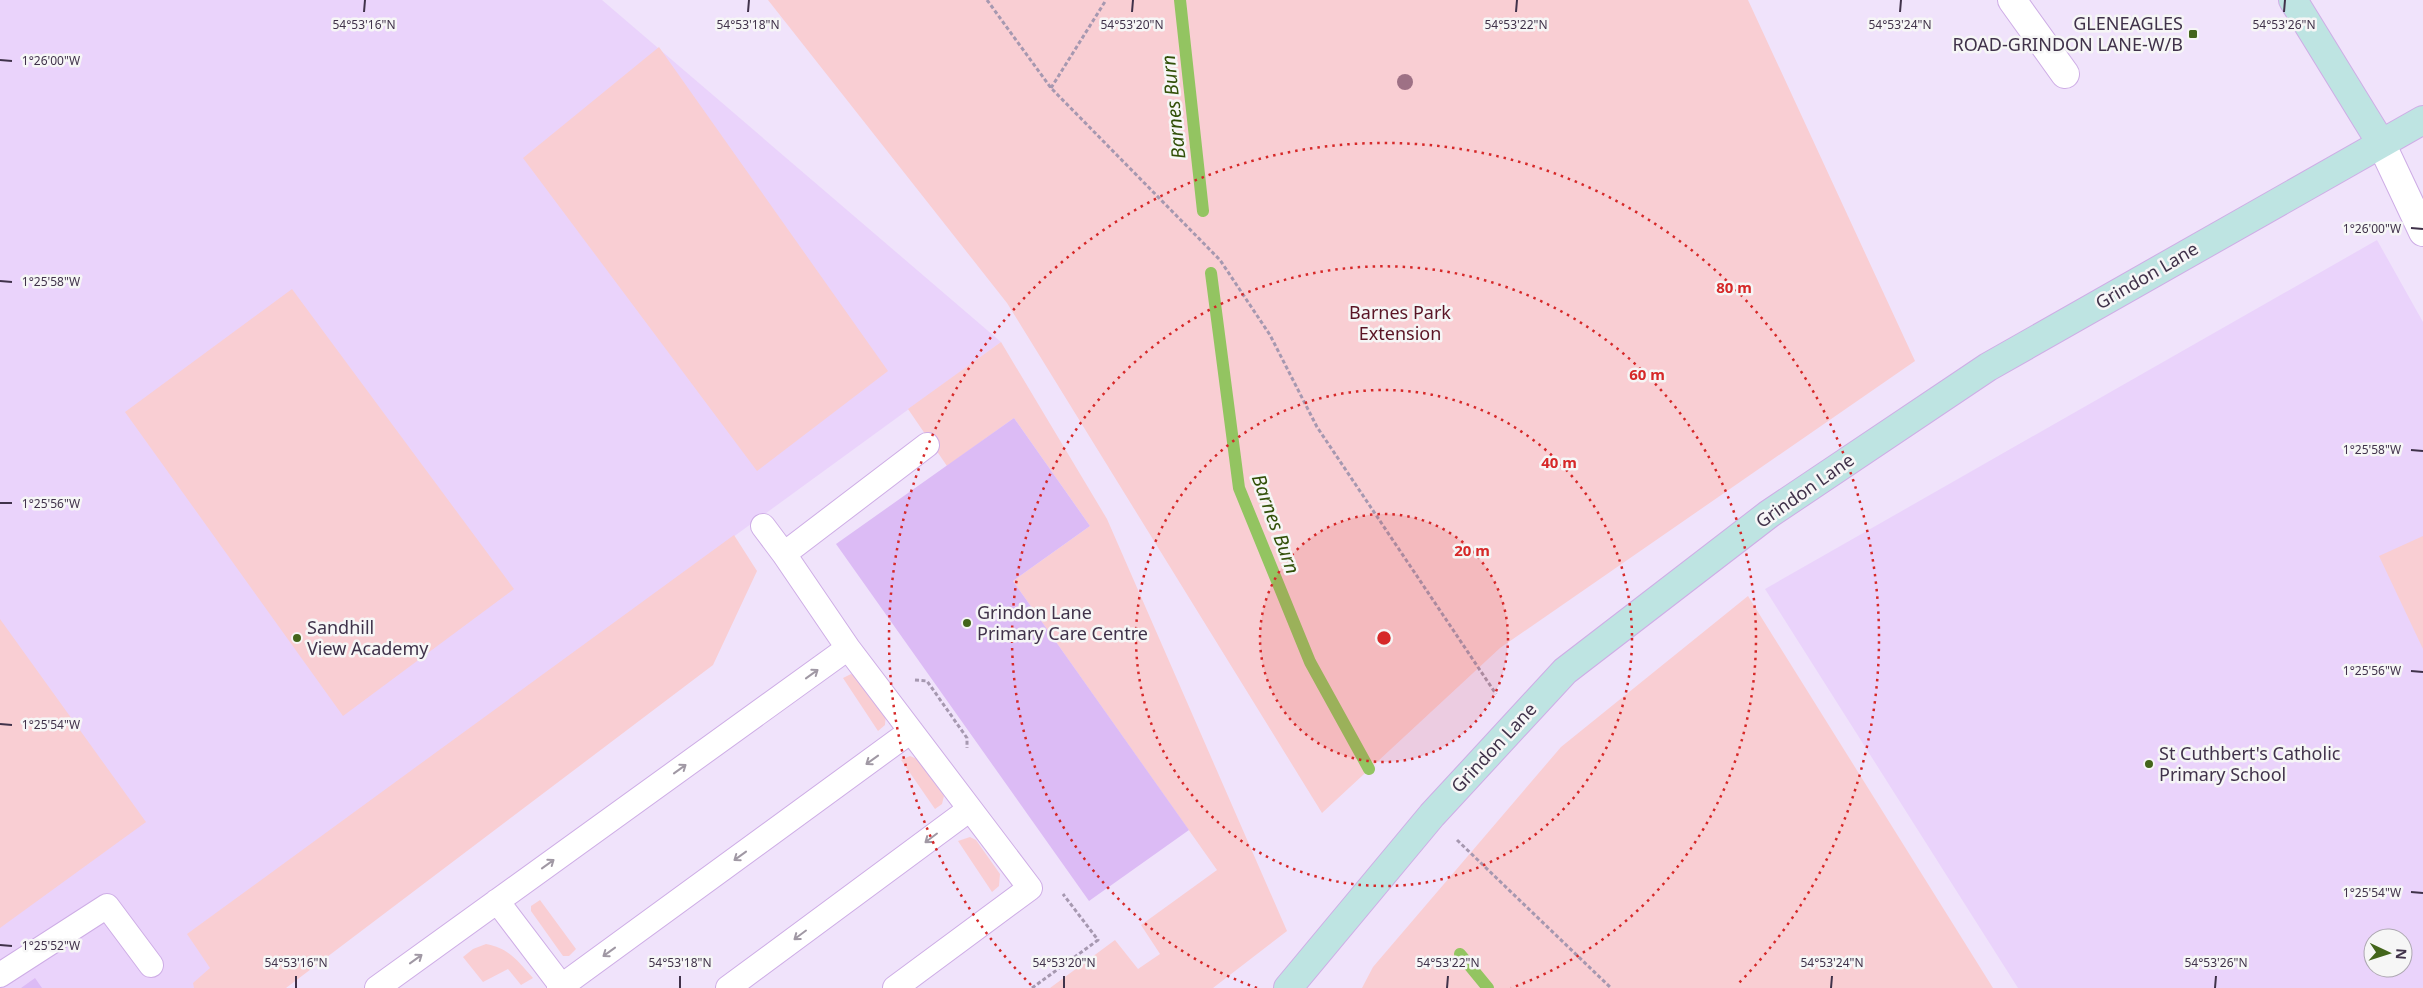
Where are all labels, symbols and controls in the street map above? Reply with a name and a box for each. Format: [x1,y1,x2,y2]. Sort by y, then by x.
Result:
place label: GLENEAGLES ROAD-GRINDON LANE-W/B [1952,11,2183,56]
text: 54°53'16"N [332,16,396,33]
text: 54°53'18"N [716,16,780,33]
text: 54°53'20"N [1100,16,1164,33]
text: 54°53'22"N [1484,16,1548,33]
text: 54°53'24"N [1868,16,1932,33]
text: 54°53'26"N [2252,16,2316,33]
marker: GLENEAGLES ROAD-GRINDON LANE-W/B [2187,28,2199,40]
text: 1°26'00"W [22,52,80,69]
water label: Barnes Burn [1155,54,1191,160]
text: 1°26'00"W [2343,220,2401,237]
street label: Grindon Lane [2091,236,2202,314]
text: 1°25'58"W [22,273,80,290]
text: 80 m [1716,277,1752,297]
park label: Barnes Park Extension [1349,300,1451,345]
text: 60 m [1629,364,1665,384]
text: 1°25'58"W [2343,441,2401,458]
street label: Grindon Lane [1750,447,1858,533]
text: 40 m [1541,452,1577,472]
water label: Barnes Burn [1246,471,1306,577]
text: 1°25'56"W [22,495,80,512]
text: 20 m [1454,540,1490,560]
place label: Grindon Lane Primary Care Centre [977,600,1148,645]
place label: Sandhill View Academy [307,615,429,660]
marker: Grindon Lane Primary Care Centre [961,617,973,629]
centre of rings [1375,629,1393,647]
marker: Sandhill View Academy [291,632,303,644]
text: 1°25'56"W [2343,662,2401,679]
one-way arrow [805,669,819,679]
street label: Grindon Lane [1445,697,1541,798]
text: 1°25'54"W [22,716,80,733]
place label: St Cuthbert's Catholic Primary School [2159,741,2341,786]
one-way arrow [865,754,879,765]
marker: St Cuthbert's Catholic Primary School [2143,758,2155,770]
one-way arrow [673,764,687,774]
one-way arrow [924,833,938,843]
one-way arrow [734,850,747,861]
one-way arrow [541,859,555,869]
text: 1°25'54"W [2343,884,2401,901]
north arrow [2363,928,2413,978]
one-way arrow [794,929,807,940]
text: 1°25'52"W [22,937,80,954]
one-way arrow [603,946,616,957]
text: N [2392,948,2411,960]
text: 54°53'16"N [264,954,328,971]
one-way arrow [409,954,423,965]
text: 54°53'18"N [648,954,712,971]
text: 54°53'20"N [1032,954,1096,971]
text: 54°53'22"N [1416,954,1480,971]
text: 54°53'24"N [1800,954,1864,971]
text: 54°53'26"N [2184,954,2248,971]

